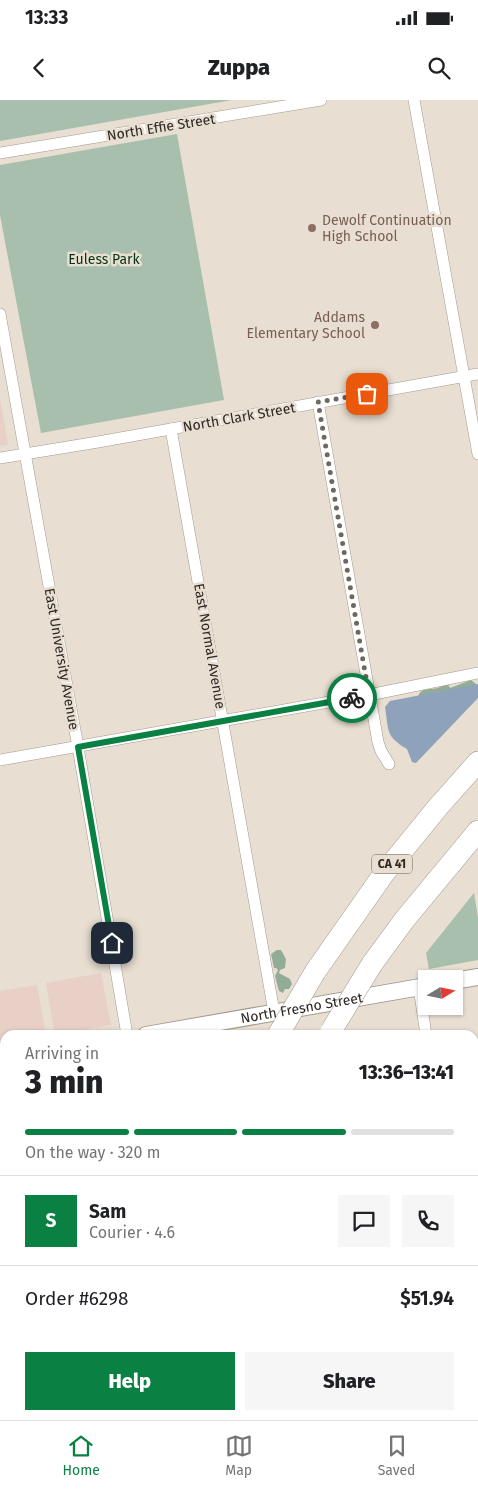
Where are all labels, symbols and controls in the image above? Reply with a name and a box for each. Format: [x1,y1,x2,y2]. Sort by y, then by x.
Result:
text: 13:33 [25,6,68,29]
icon: back [25,54,53,82]
text: Zuppa [208,54,270,81]
icon: search [425,54,453,82]
street label: North Effie Street [106,110,217,144]
place label: Dewolf Continuation High School [322,212,452,245]
marker: Dewolf Continuation High School [306,222,318,234]
park label: Euless Park [68,251,140,268]
place label: Addams Elementary School [247,309,365,342]
marker: Addams Elementary School [369,319,381,331]
pin [346,373,388,415]
icon: bag [353,380,381,408]
street label: North Clark Street [182,399,297,436]
street label: East Normal Avenue [190,582,229,710]
street label: East University Avenue [41,587,82,731]
courier [327,673,377,723]
icon: bike [338,684,366,712]
road number: CA 41 [372,854,412,874]
pin [91,922,133,964]
icon: home [98,929,126,957]
north arrow [418,970,462,1015]
map controls [418,970,463,1015]
street label: North Fresno Street [239,989,365,1027]
text: Arriving in [25,1044,99,1063]
text: 13:36–13:41 [359,1061,454,1084]
text: 3 min [25,1063,103,1101]
text: On the way · 320 m [25,1143,160,1162]
button: chat [338,1195,390,1247]
button: phone [402,1195,454,1247]
text: Sam [89,1200,126,1223]
text: S [46,1209,56,1232]
text: Courier · 4.6 [89,1223,175,1242]
text: Order #6298 [25,1287,128,1310]
text: $51.94 [400,1287,454,1310]
button: Help [25,1352,235,1410]
button: Share [245,1352,454,1410]
tab: Home [62,1432,100,1479]
tab: Map [225,1432,253,1479]
tab: Saved [378,1432,416,1479]

